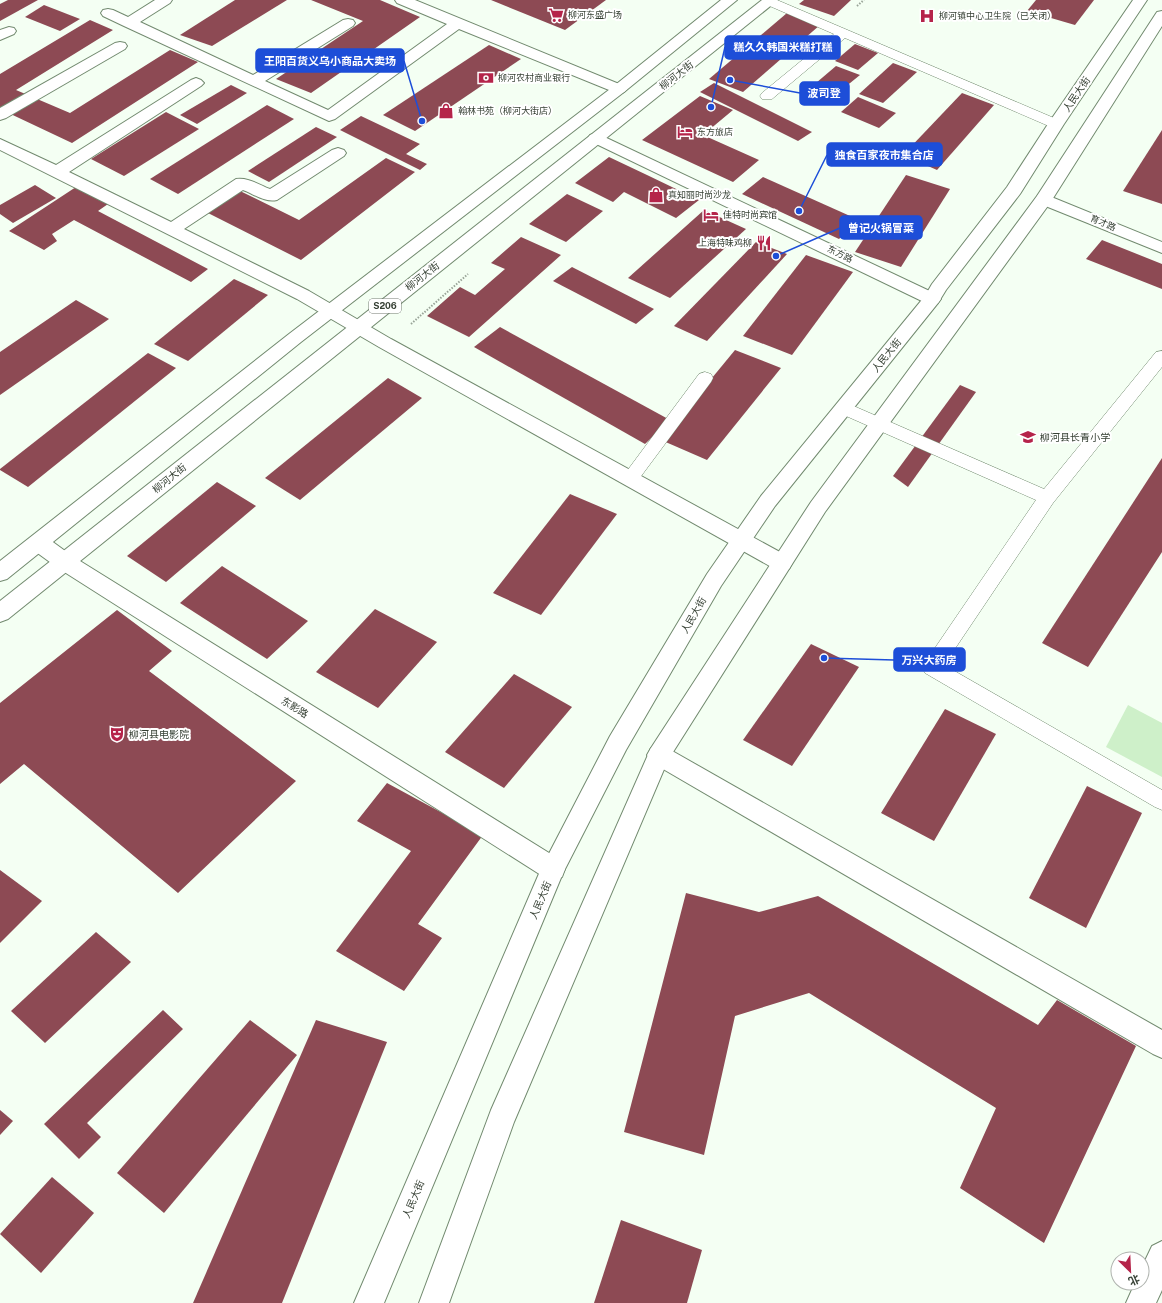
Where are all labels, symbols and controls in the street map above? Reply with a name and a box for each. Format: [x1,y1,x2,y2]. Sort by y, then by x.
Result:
supermarket icon: 柳河东盛广场 [547,6,565,24]
hospital icon: 柳河镇中心卫生院（已关闭） [918,7,936,25]
place label: 柳河东盛广场 [568,9,622,20]
place label: 柳河镇中心卫生院（已关闭） [939,10,1056,21]
callout: 糕久久韩国米糕打糕 [725,36,840,59]
text: 糕久久韩国米糕打糕 [734,41,833,53]
callout: 王阳百货义乌小商品大卖场 [256,49,404,72]
text: 王阳百货义乌小商品大卖场 [264,55,396,67]
street label: 柳河大街 [657,58,695,92]
bank icon: 柳河农村商业银行 [477,69,495,87]
place label: 柳河农村商业银行 [498,72,570,83]
street label: 人民大街 [1060,74,1092,114]
callout: 波司登 [800,82,849,105]
text: 波司登 [808,87,841,99]
shop icon: 翰林书苑（柳河大街店） [437,102,455,120]
place label: 翰林书苑（柳河大街店） [458,105,557,116]
hotel icon: 东方旅店 [676,123,694,141]
place label: 东方旅店 [697,126,733,137]
callout: 独食百家夜市集合店 [827,143,942,166]
text: 独食百家夜市集合店 [835,149,934,161]
shop icon: 真知丽时尚沙龙 [647,186,665,204]
place label: 真知丽时尚沙龙 [668,189,731,200]
hotel icon: 佳特时尚宾馆 [702,206,720,224]
place label: 佳特时尚宾馆 [723,209,777,220]
street label: 育才路 [1089,212,1118,233]
callout: 曾记火锅冒菜 [840,216,922,239]
text: 曾记火锅冒菜 [848,222,914,234]
restaurant icon: 上海特味鸡柳 [755,234,773,252]
place label: 上海特味鸡柳 [698,237,752,248]
street label: 东方路 [826,243,855,264]
street label: 柳河大街 [403,259,441,293]
road number: S206 [369,299,401,313]
street label: 人民大街 [869,336,903,374]
school or university icon: 柳河县长青小学 [1019,428,1037,446]
place label: 柳河县长青小学 [1040,431,1110,443]
street label: 柳河大街 [150,461,188,495]
street label: 人民大街 [678,595,708,635]
callout: 万兴大药房 [894,648,965,671]
text: 万兴大药房 [902,654,957,666]
street label: 东影路 [279,694,311,720]
theatre icon: 柳河县电影院 [108,725,126,743]
place label: 柳河县电影院 [129,728,189,740]
street label: 人民大街 [527,879,553,921]
street label: 人民大街 [400,1178,426,1220]
north arrow [1110,1251,1150,1291]
text: 北 [1127,1272,1142,1288]

